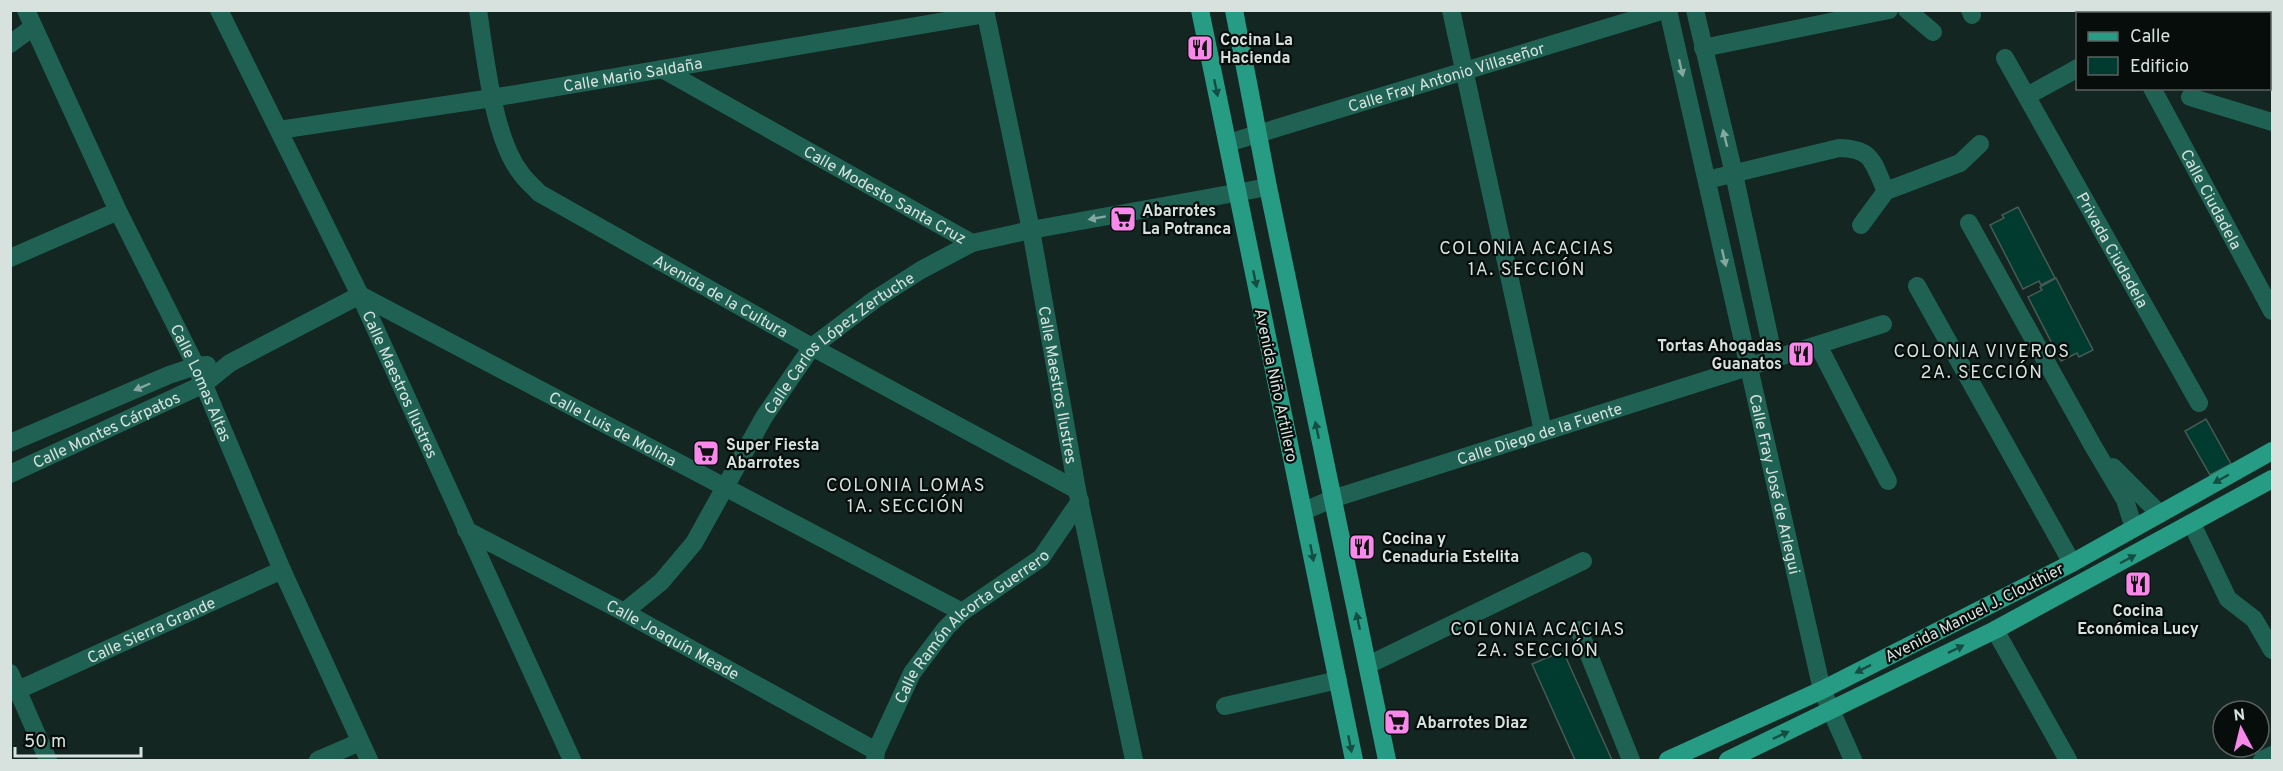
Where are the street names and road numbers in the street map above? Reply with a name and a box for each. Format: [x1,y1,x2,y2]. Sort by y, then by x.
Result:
street label: Calle Fray Antonio Villaseñor [1346,39,1547,118]
street label: Calle Mario Saldaña [562,54,704,98]
street label: Calle Modesto Santa Cruz [799,142,969,250]
street label: Calle Ciudadela [2175,146,2245,253]
street label: Privada Ciudadela [2071,189,2151,312]
street label: Avenida de la Cultura [649,251,791,343]
street label: Calle Carlos López Zertuche [761,269,919,419]
street label: Calle Maestros Ilustres [1033,305,1080,466]
street label: Avenida Niño Artillero [1249,307,1301,464]
street label: Calle Maestros Ilustres [357,308,441,462]
street label: Calle Lomas Altas [165,321,235,445]
street label: Calle Montes Cárpatos [30,388,184,474]
street label: Calle Luis de Molina [545,388,680,472]
street label: Calle Fray José de Arlegui [1743,392,1803,576]
street label: Calle Diego de la Fuente [1455,399,1625,471]
street label: Calle Ramón Alcorta Guerrero [891,547,1055,707]
street label: Avenida Manuel J. Clouthier [1882,560,2068,668]
street label: Calle Sierra Grande [84,594,219,669]
street label: Calle Joaquín Meade [602,596,742,685]

